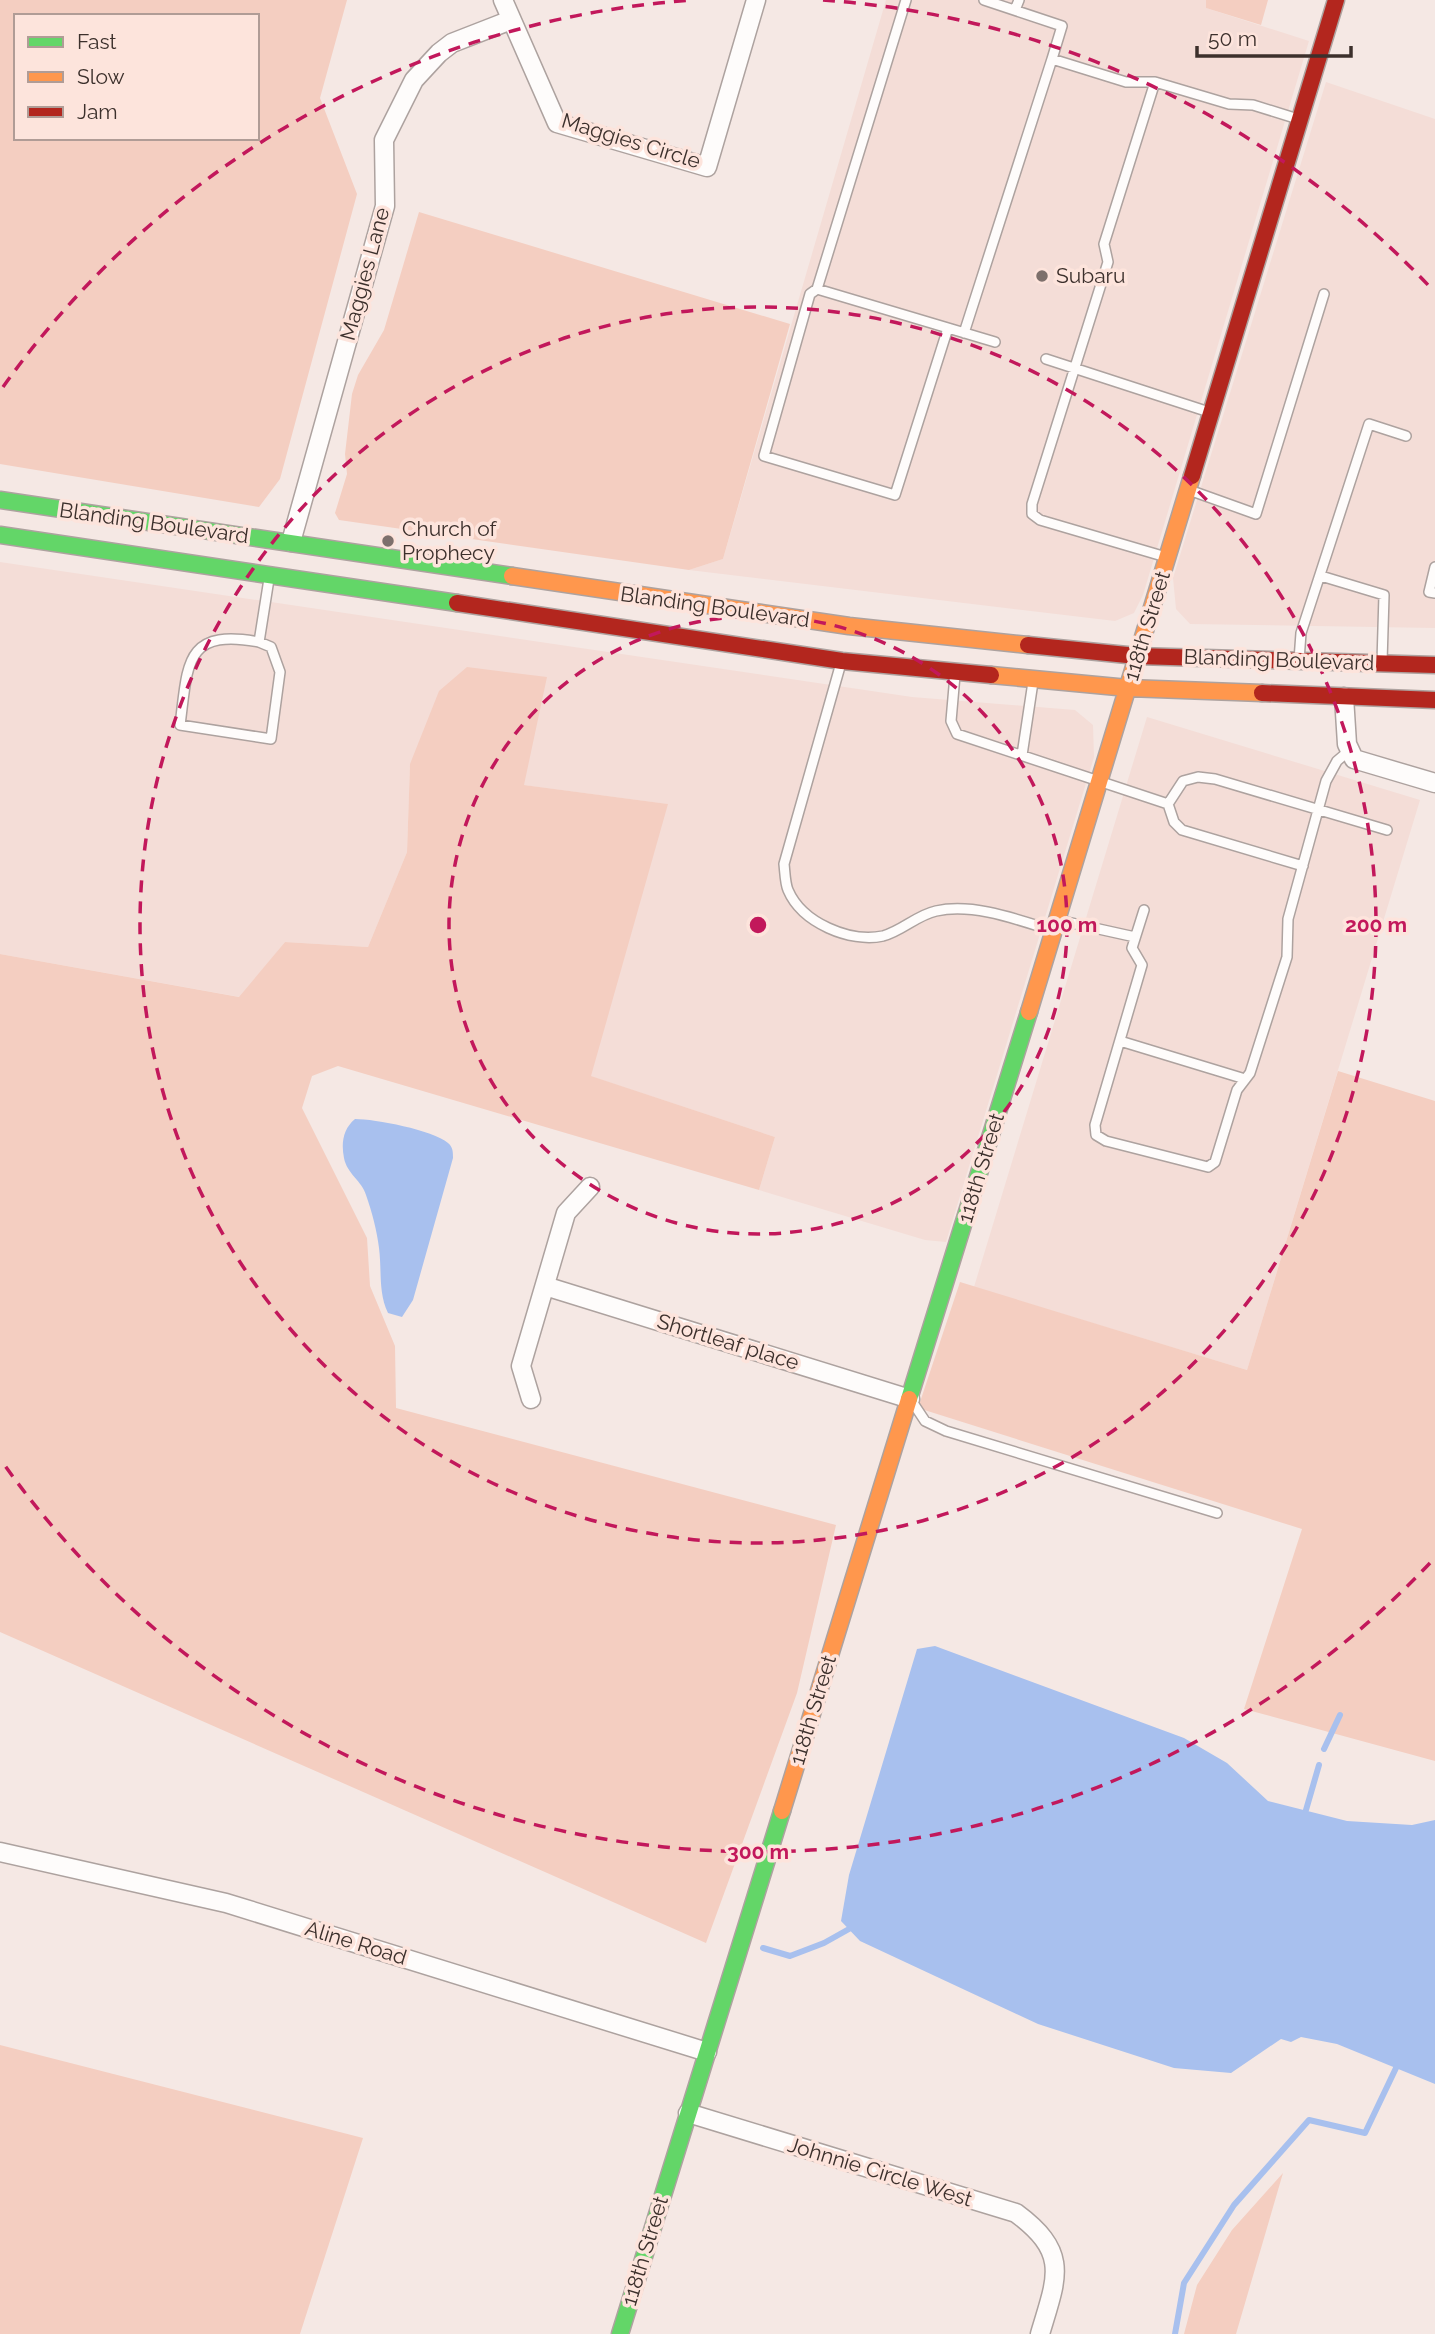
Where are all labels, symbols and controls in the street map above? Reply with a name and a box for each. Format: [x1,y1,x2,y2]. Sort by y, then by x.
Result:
legend [14,14,259,140]
scale bar [1197,14,1351,58]
text: 50 m [1208,26,1257,51]
text: Fast [77,29,117,54]
text: Slow [77,64,125,89]
text: Jam [77,99,118,124]
street label: Maggies Circle [559,108,704,173]
street label: Maggies Lane [335,205,394,343]
place label: Subaru [1056,263,1125,288]
marker: Subaru [1034,268,1050,284]
street label: Blanding Boulevard [58,497,250,548]
place label: Church of Prophecy [402,516,498,565]
marker: Church of Prophecy [380,533,396,549]
street label: 118th Street [1118,568,1175,684]
street label: Blanding Boulevard [619,581,811,632]
street label: Blanding Boulevard [1183,644,1375,675]
text: 100 m [1037,912,1097,937]
text: 200 m [1345,912,1407,937]
centre of rings [746,913,770,937]
street label: 118th Street [952,1110,1009,1226]
street label: Shortleaf place [654,1308,802,1375]
street label: 118th Street [784,1652,841,1768]
text: 300 m [727,1839,789,1864]
street label: Aline Road [302,1915,410,1970]
street label: Johnnie Circle West [785,2132,975,2211]
street label: 118th Street [616,2193,673,2309]

